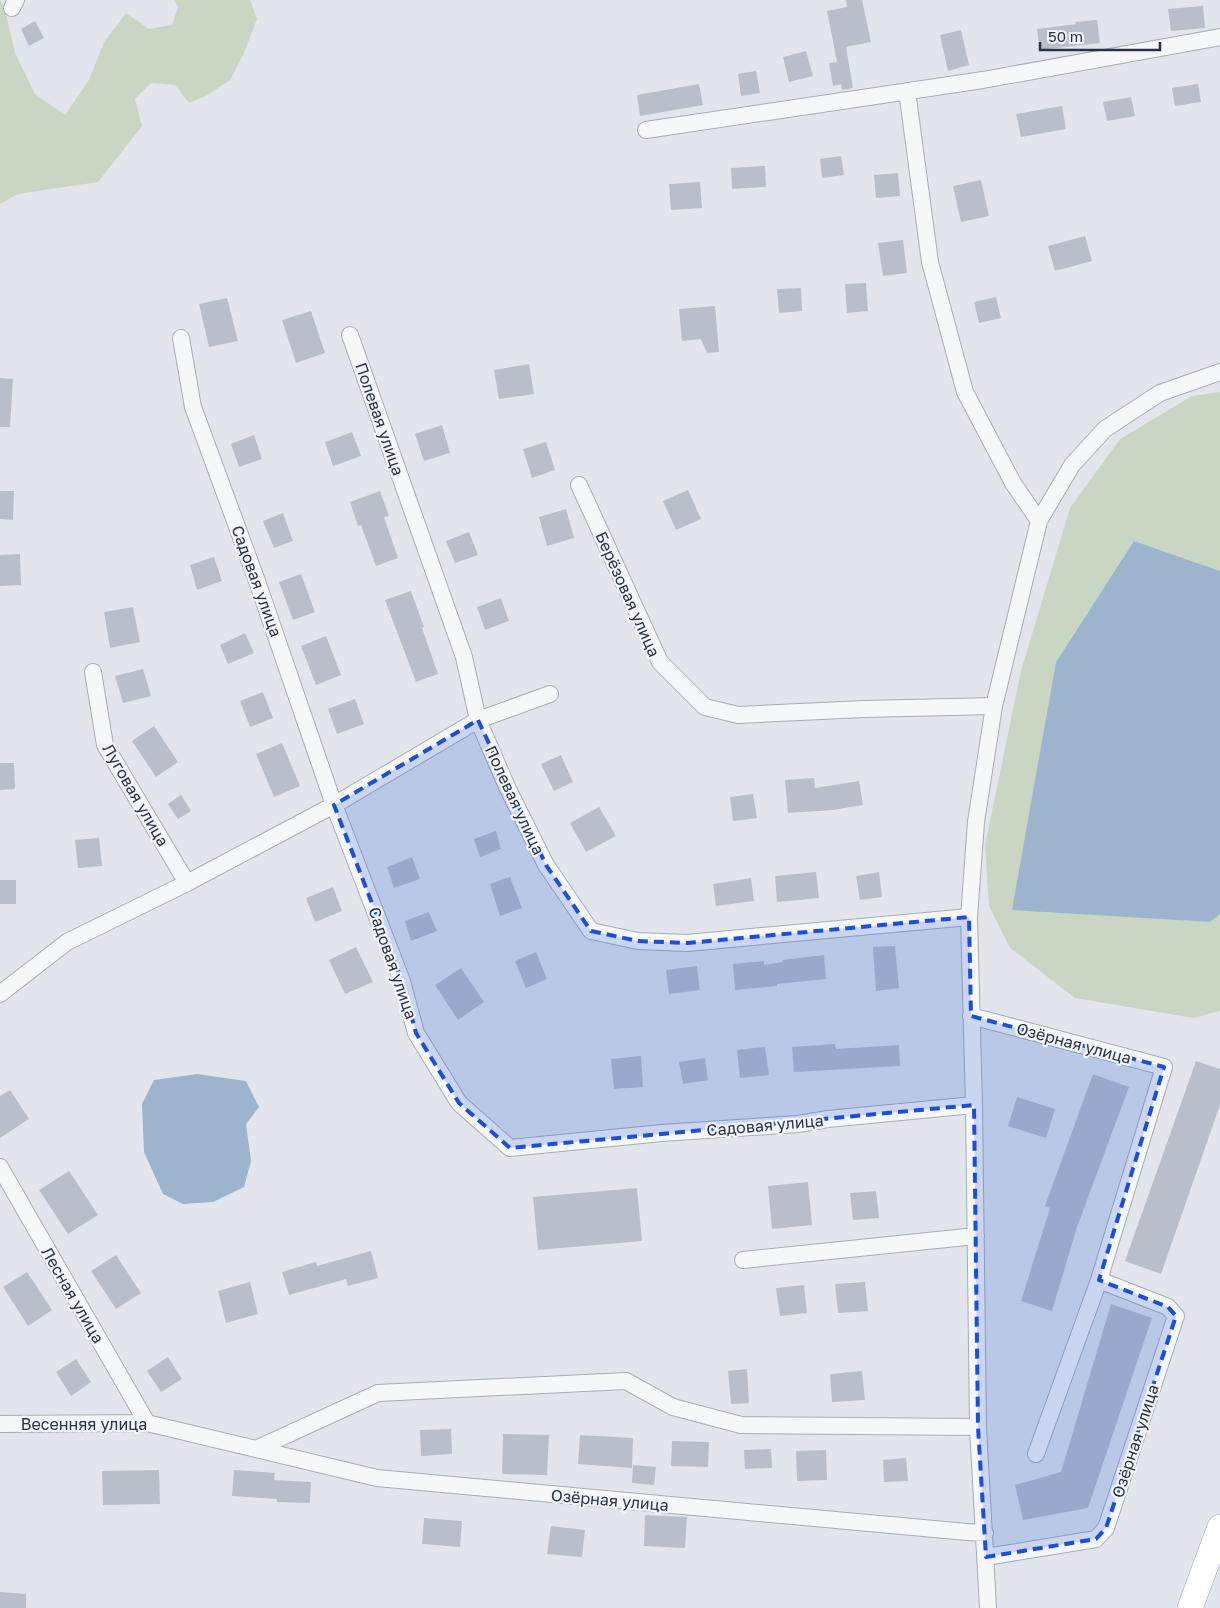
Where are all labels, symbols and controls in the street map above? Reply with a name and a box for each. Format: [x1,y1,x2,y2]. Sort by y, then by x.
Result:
scale bar [1040,20,1160,52]
text: 50 m [1048,27,1083,45]
street label: Полевая улица [351,360,409,478]
street label: Садовая улица [228,522,286,640]
street label: Берёзовая улица [591,528,665,660]
street label: Луговая улица [99,740,173,850]
street label: Полевая улица [481,742,549,858]
street label: Садовая улица [364,904,422,1022]
street label: Озёрная улица [1014,1018,1134,1068]
street label: Садовая улица [706,1110,824,1140]
street label: Лесная улица [37,1243,109,1347]
street label: Озёрная улица [1107,1382,1163,1500]
street label: Весенняя улица [21,1414,147,1434]
street label: Озёрная улица [550,1485,670,1515]

